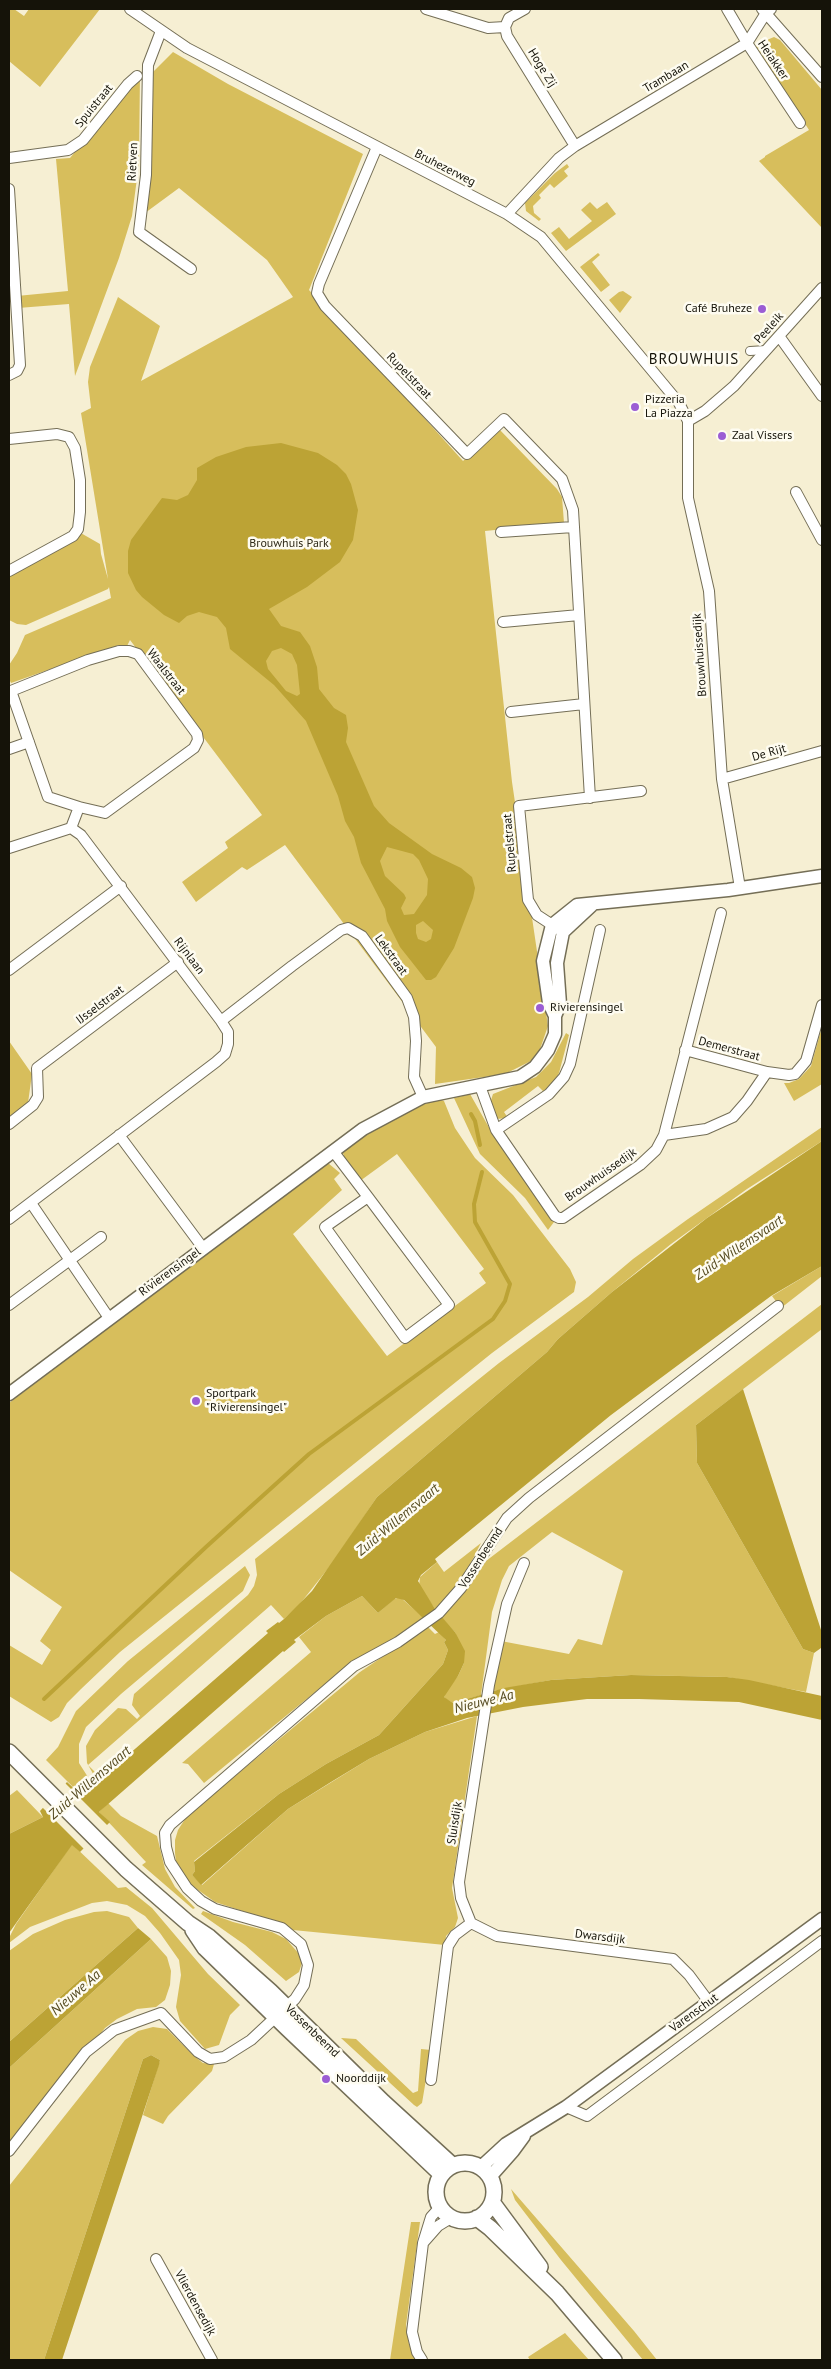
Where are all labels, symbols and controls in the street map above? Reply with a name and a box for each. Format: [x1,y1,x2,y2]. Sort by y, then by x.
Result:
street label: Heiakker [754,37,792,83]
street label: Hoge Zij [524,46,560,90]
street label: Trambaan [641,58,691,96]
street label: Spuistraat [72,81,116,131]
street label: Rietven [125,142,141,182]
street label: Bruhezerweg [412,146,478,190]
place label: Café Bruheze [685,302,752,316]
marker: Café Bruheze [756,303,768,315]
street label: Peeleik [751,309,787,347]
street label: Rupelstraat [383,350,435,402]
district label: BROUWHUIS [648,351,740,369]
place label: Pizzeria La Piazza [645,393,693,421]
marker: Pizzeria La Piazza [629,401,641,413]
place label: Zaal Vissers [732,429,792,443]
marker: Zaal Vissers [716,430,728,442]
park label: Brouwhuis Park [249,537,329,551]
street label: Brouwhuissedijk [690,613,710,697]
street label: Waalstraat [144,646,188,698]
street label: De Rijt [750,741,788,765]
street label: Rupelstraat [500,813,520,873]
street label: Lekstraat [372,932,410,978]
street label: Rijnlaan [171,935,207,977]
street label: IJsselstraat [73,982,127,1028]
place label: Rivierensingel [550,1001,623,1015]
marker: Rivierensingel [534,1002,546,1014]
street label: Demerstraat [697,1034,761,1064]
street label: Brouwhuissedijk [563,1145,639,1205]
water label: Zuid-Willemsvaart [691,1212,787,1284]
street label: Rivierensingel [136,1245,204,1299]
place label: Sportpark "Rivierensingel" [206,1387,287,1415]
marker: Sportpark "Rivierensingel" [190,1395,202,1407]
water label: Zuid-Willemsvaart [353,1480,443,1560]
street label: Vossenbeemd [456,1525,506,1591]
water label: Nieuwe Aa [453,1687,515,1717]
water label: Zuid-Willemsvaart [45,1743,135,1823]
street label: Sluisdijk [445,1801,465,1845]
street label: Dwarsdijk [574,1927,626,1947]
water label: Nieuwe Aa [48,1967,104,2019]
street label: Varenschut [667,1991,721,2035]
street label: Vossenbeemd [282,2001,342,2061]
place label: Noorddijk [336,2072,386,2086]
marker: Noorddijk [320,2073,332,2085]
street label: Vlierdensedijk [171,2268,219,2338]

